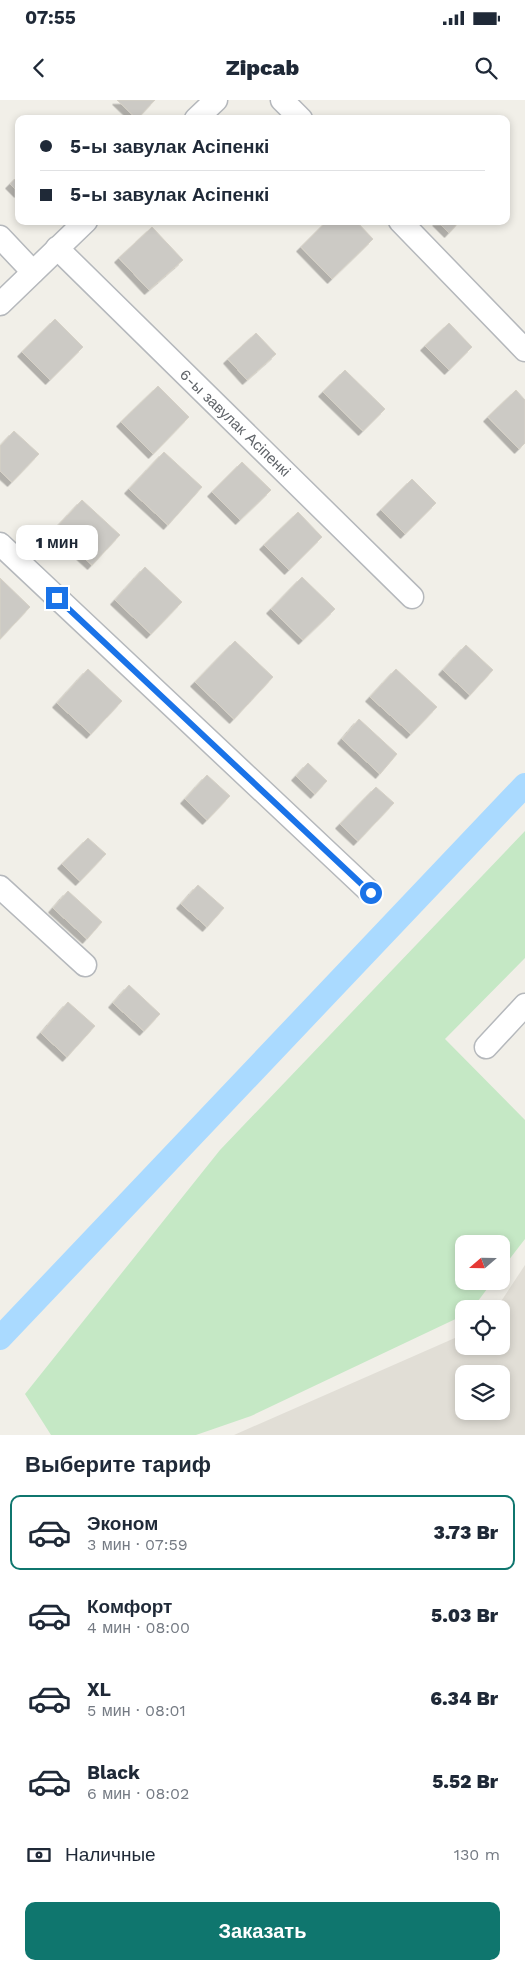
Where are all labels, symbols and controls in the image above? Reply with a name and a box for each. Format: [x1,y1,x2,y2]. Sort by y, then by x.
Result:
text: 07:55 [25,6,76,29]
icon: back [25,54,53,82]
icon: search [472,54,500,82]
text: Zipcab [226,55,299,80]
text: 5-ы завулак Асіпенкі [70,135,269,158]
text: 5-ы завулак Асіпенкі [70,183,269,206]
street label: 6-ы завулак Асіпенкі [176,365,294,481]
callout: 1 мин [16,526,98,560]
text: 1 мин [36,533,78,552]
route end [46,587,68,609]
route start [360,882,382,904]
north arrow [455,1235,510,1290]
map controls [455,1235,510,1420]
button: locate [455,1300,510,1355]
button: layers [455,1365,510,1420]
text: Выберите тариф [25,1452,211,1477]
icon: car [27,1510,72,1555]
text: Эконом [87,1512,158,1535]
text: 3.73 Br [434,1521,498,1544]
text: 3 мин · 07:59 [87,1535,188,1554]
icon: car [27,1593,72,1638]
text: Комфорт [87,1595,172,1618]
text: 5.03 Br [431,1604,498,1627]
text: 4 мин · 08:00 [87,1618,190,1637]
icon: car [27,1676,72,1721]
text: XL [87,1678,111,1701]
text: 6.34 Br [430,1687,498,1710]
text: 5 мин · 08:01 [87,1701,186,1720]
icon: car [27,1759,72,1804]
text: Black [87,1761,140,1784]
text: 5.52 Br [432,1770,498,1793]
text: 6 мин · 08:02 [87,1784,189,1803]
icon: cash [25,1841,53,1869]
text: Наличные [65,1843,156,1866]
text: 130 m [454,1845,500,1864]
button: Заказать [25,1902,500,1960]

